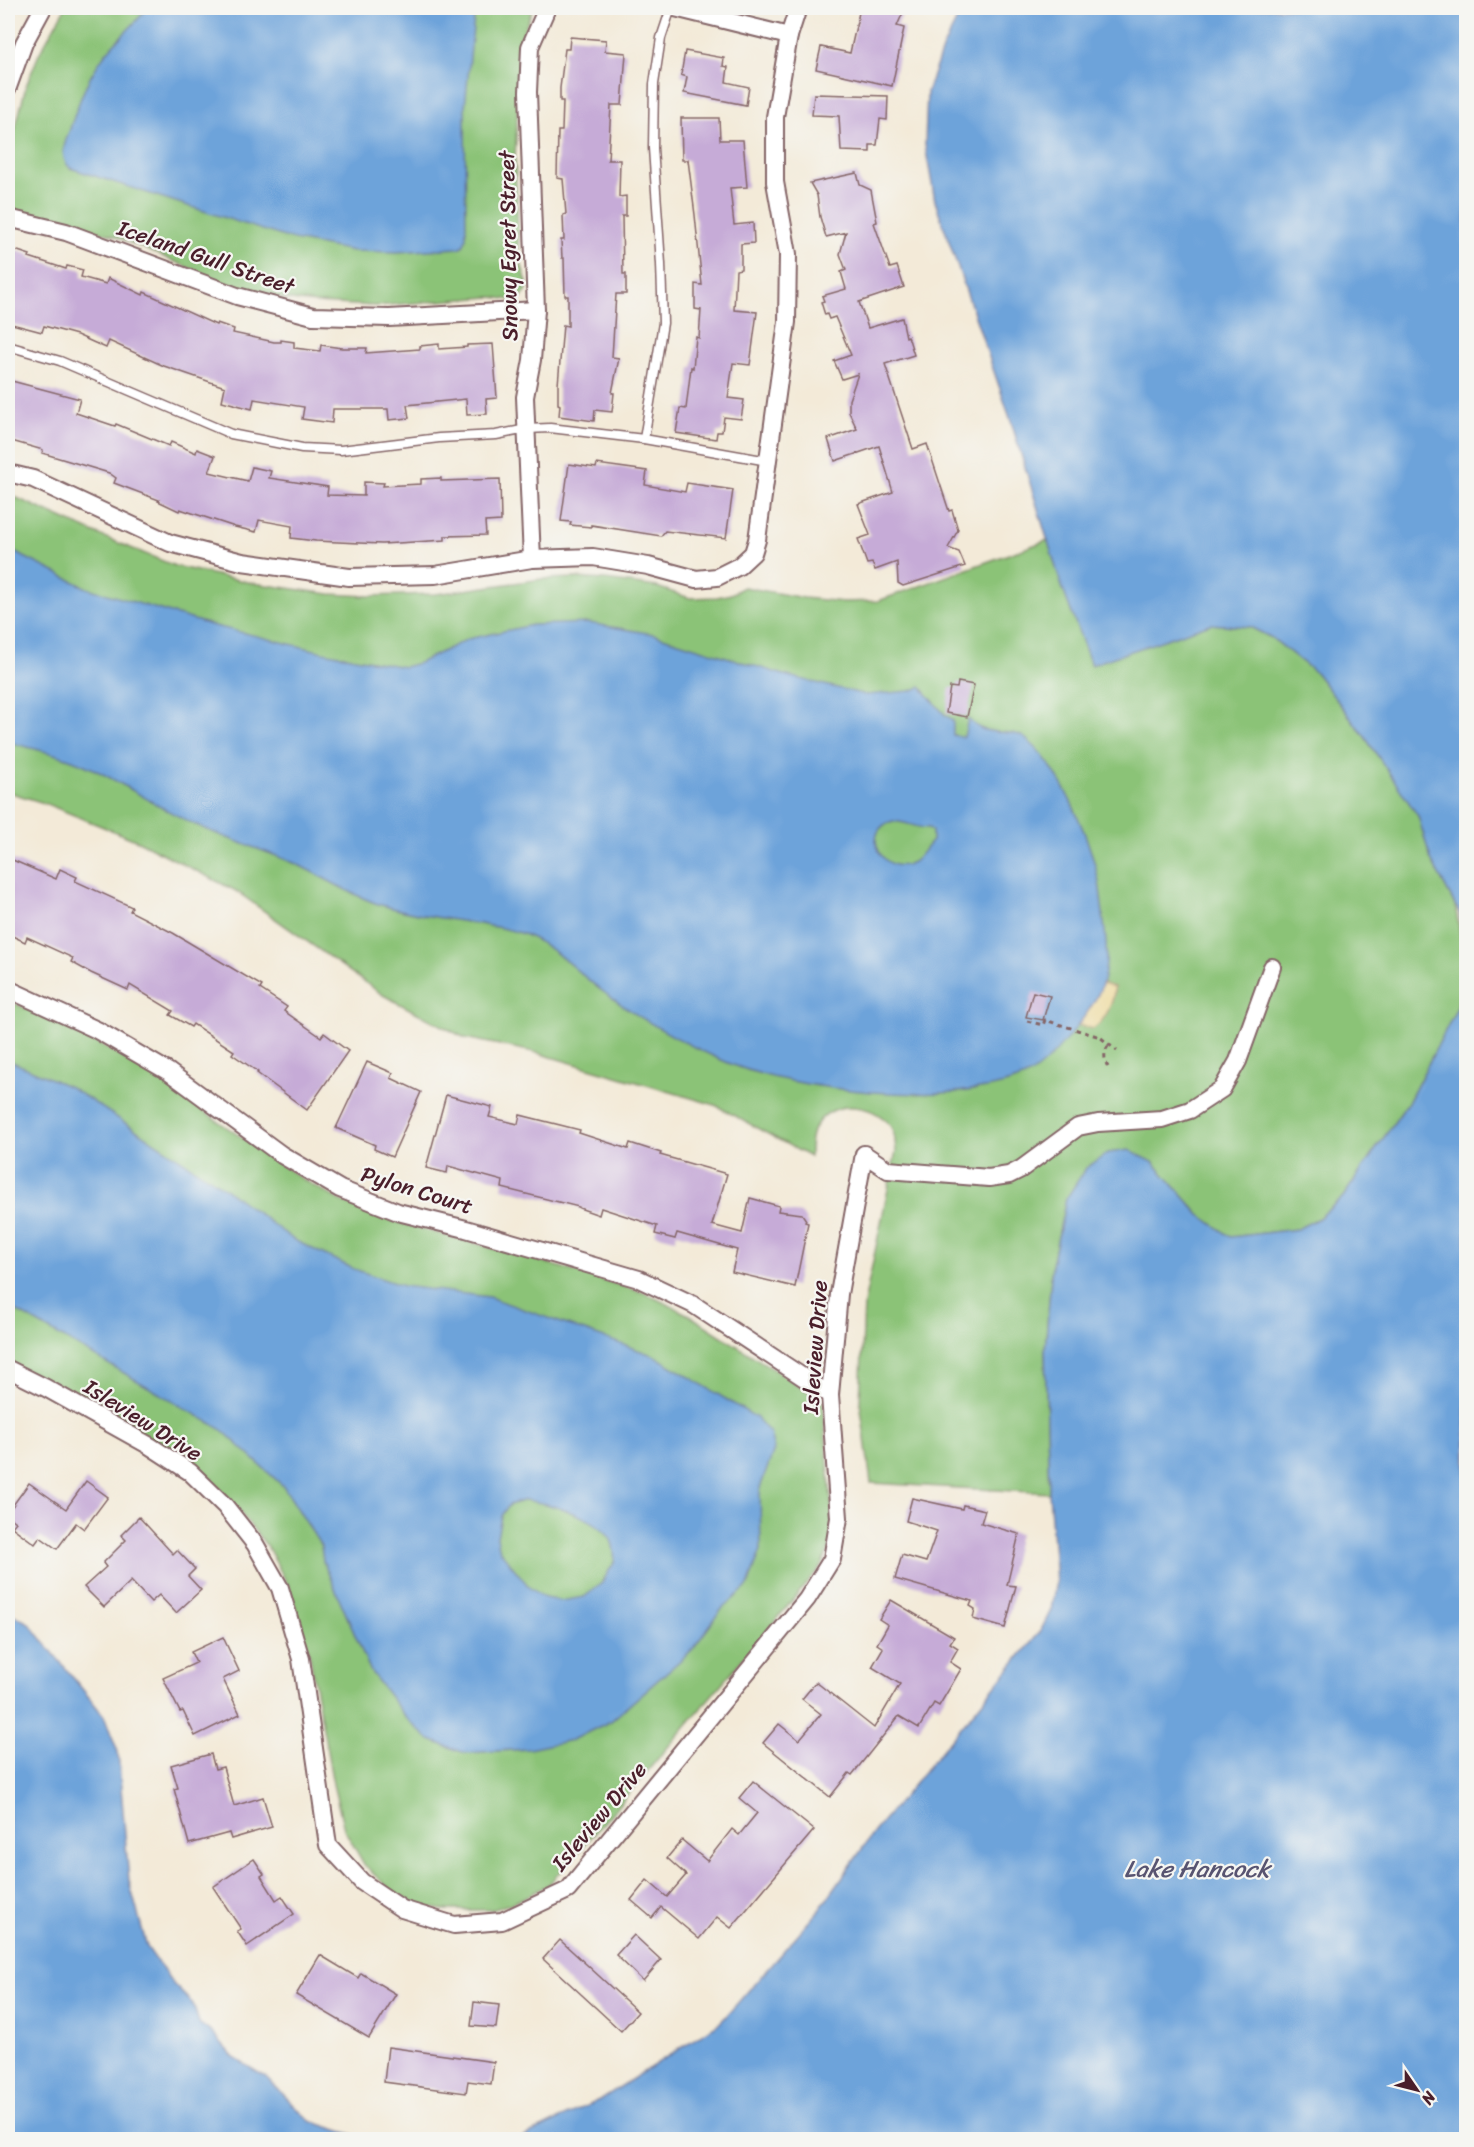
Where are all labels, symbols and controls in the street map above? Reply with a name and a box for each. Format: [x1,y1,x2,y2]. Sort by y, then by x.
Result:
street label: Snowy Egret Street [487,149,529,342]
street label: Iceland Gull Street [111,208,301,306]
street label: Pylon Court [356,1155,478,1226]
street label: Isleview Drive [791,1279,839,1416]
street label: Isleview Drive [75,1367,210,1472]
street label: Isleview Drive [540,1752,657,1881]
water label: Lake Hancock [1124,1848,1273,1890]
north arrow [1387,2060,1447,2120]
text: N [1413,2085,1445,2112]

